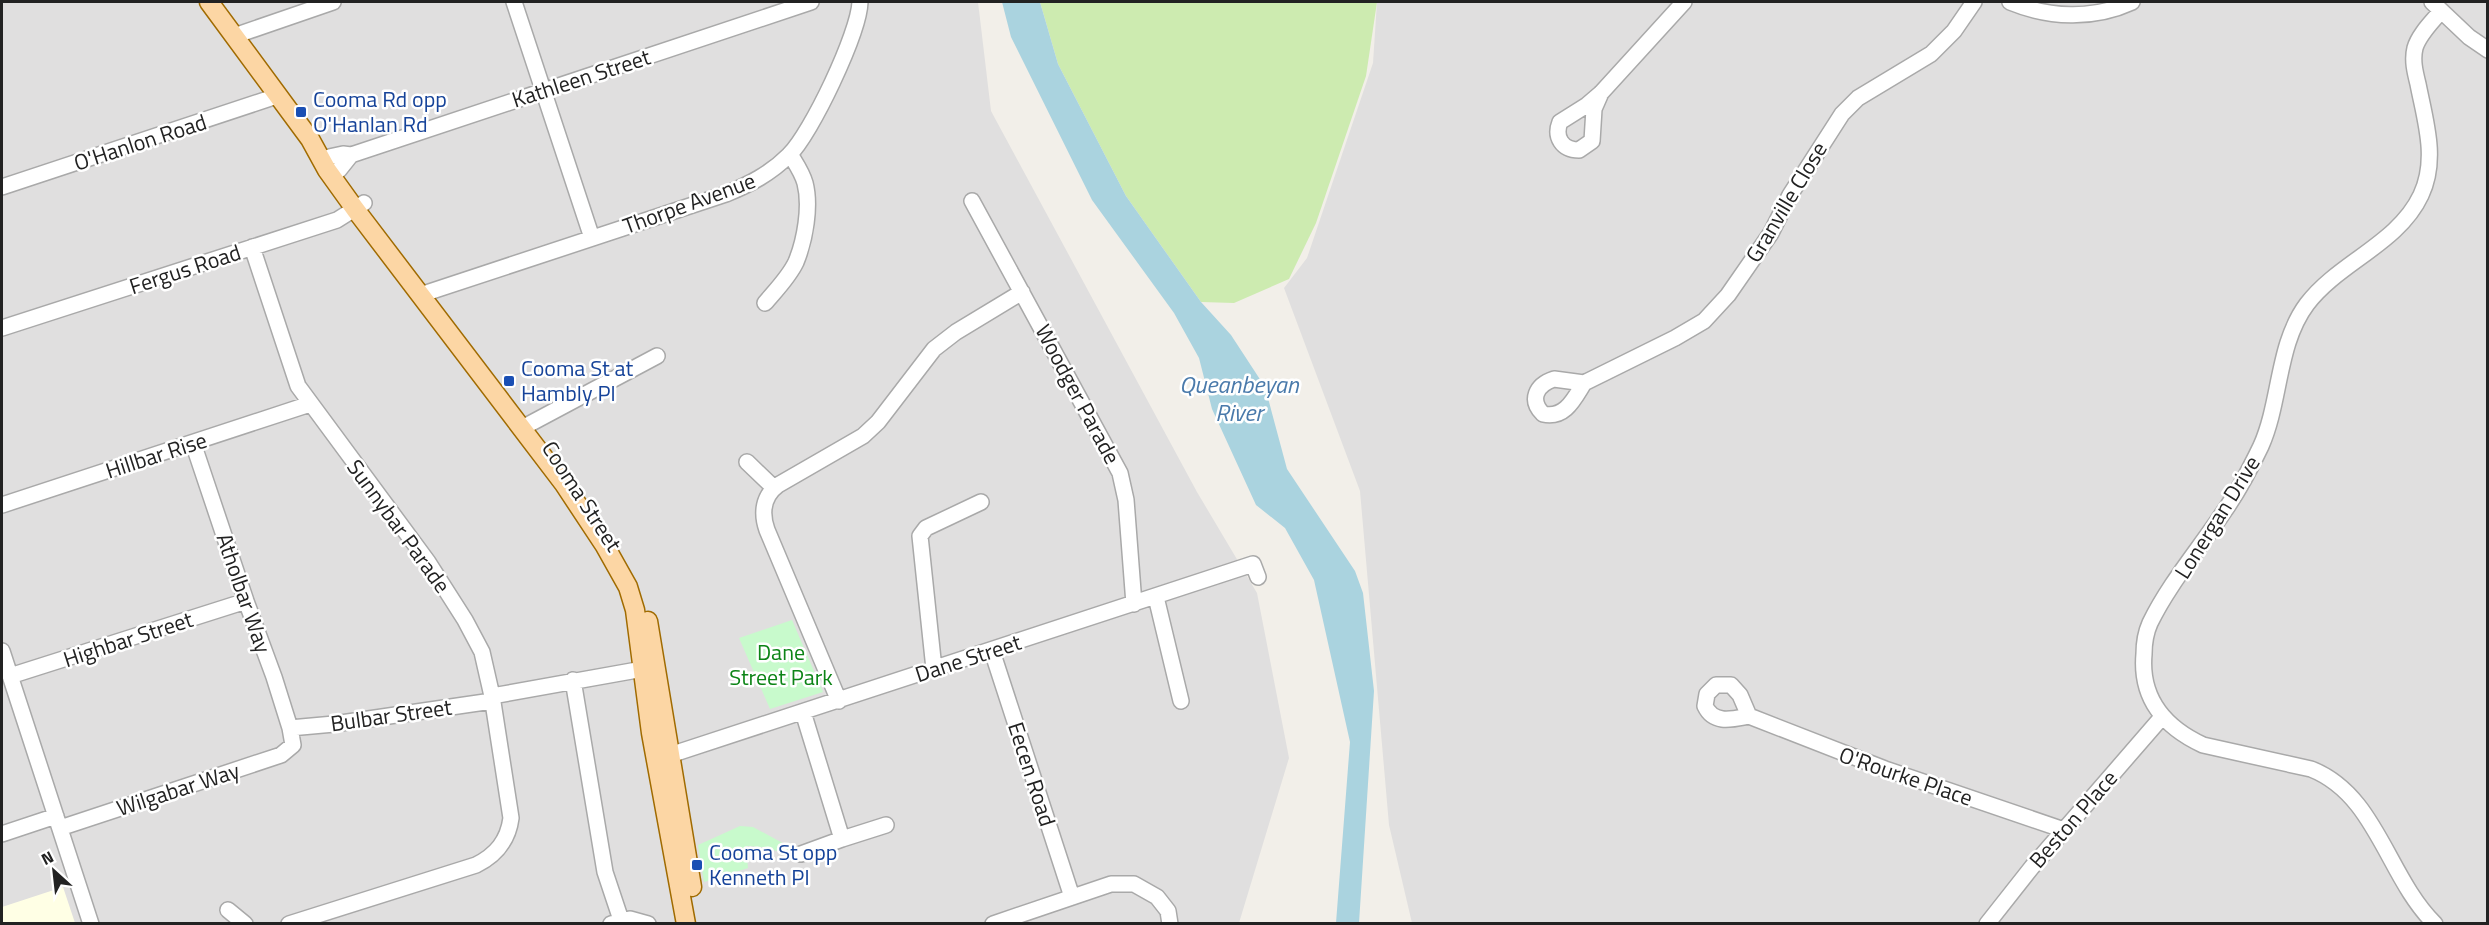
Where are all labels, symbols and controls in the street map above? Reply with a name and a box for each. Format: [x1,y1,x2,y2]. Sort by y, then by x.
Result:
street label: Kathleen Street [507,40,655,116]
place label: Cooma Rd opp O'Hanlan Rd [313,82,447,141]
street label: O'Hanlon Road [69,105,211,179]
marker: Cooma Rd opp O'Hanlan Rd [294,105,308,119]
street label: Granville Close [1737,135,1835,269]
street label: Thorpe Avenue [618,163,760,243]
street label: Fergus Road [125,235,245,303]
street label: Woodger Parade [1027,318,1129,470]
place label: Cooma St at Hambly Pl [521,351,634,410]
water label: Queanbeyan River [1179,366,1300,430]
marker: Cooma St at Hambly Pl [502,374,516,388]
street label: Hillbar Rise [101,423,211,487]
street label: Cooma Street [533,434,631,558]
street label: Lonergan Drive [2166,449,2268,585]
street label: Sunnybar Parade [339,452,459,600]
street label: Atholbar Way [208,528,281,658]
street label: Highbar Street [59,602,197,676]
street label: Dane Street [911,625,1026,691]
park label: Dane Street Park [729,635,833,694]
street label: Bulbar Street [328,690,454,740]
street label: Eecen Road [999,717,1065,831]
street label: O'Rourke Place [1835,737,1977,815]
street label: Wilgabar Way [112,753,244,825]
street label: Beston Place [2021,762,2125,876]
place label: Cooma St opp Kenneth Pl [709,835,837,894]
north arrow [24,841,84,901]
text: N [37,844,58,871]
marker: Cooma St opp Kenneth Pl [690,858,704,872]

